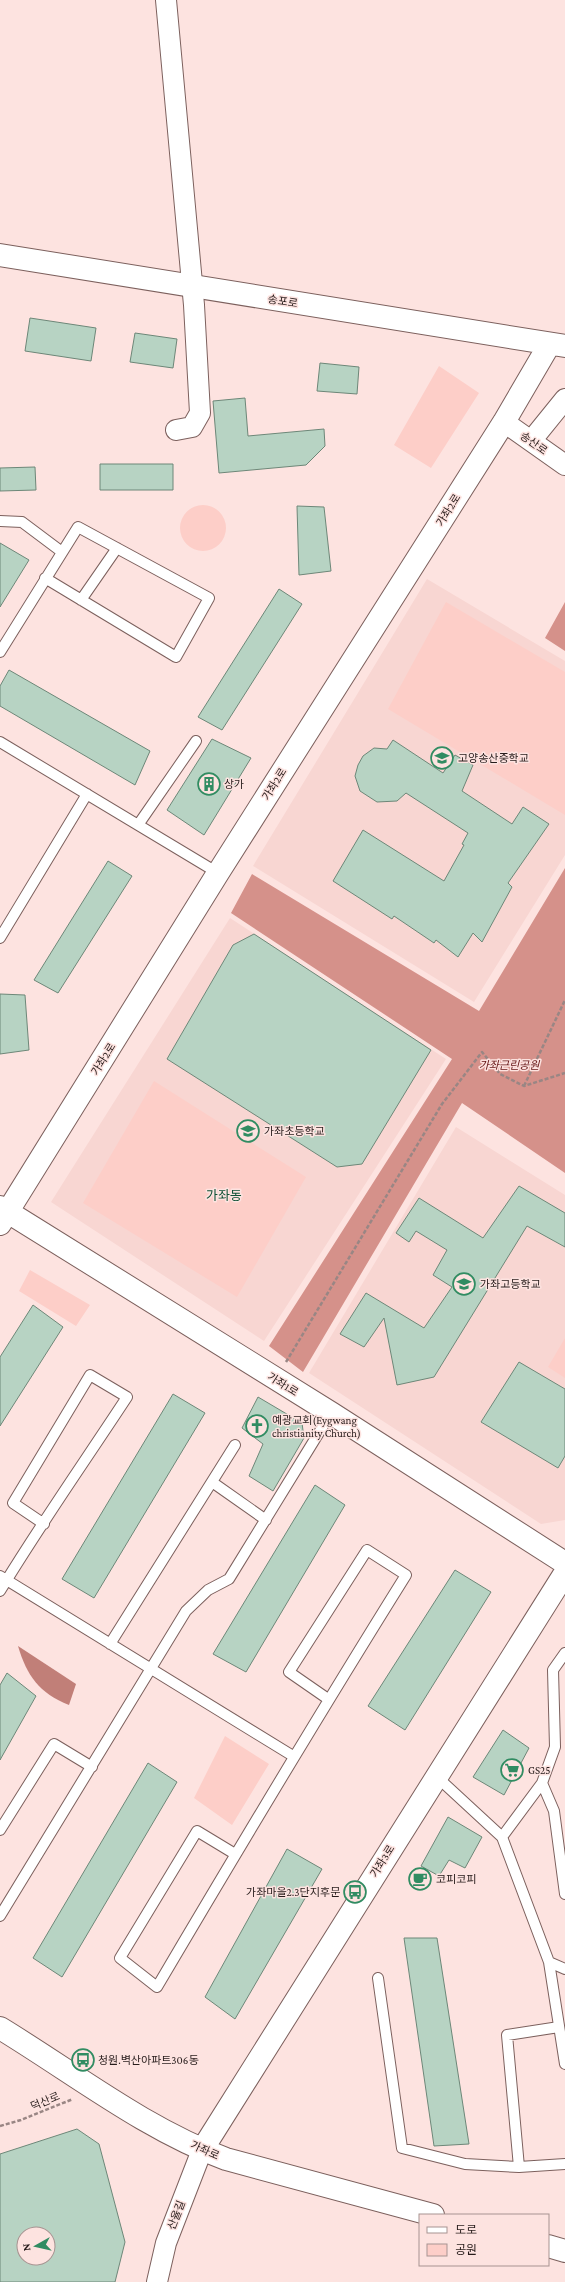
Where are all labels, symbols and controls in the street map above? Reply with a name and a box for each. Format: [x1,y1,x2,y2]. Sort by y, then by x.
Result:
street label: 송포로 [267,293,299,309]
street label: 송산로 [518,429,550,457]
street label: 가좌2로 [433,492,463,528]
school or university icon: 고양송산중학교 [429,745,455,771]
place label: 고양송산중학교 [458,752,529,764]
street label: 가좌2로 [259,766,289,802]
building icon: 상가 [196,771,222,797]
place label: 상가 [224,778,244,790]
street label: 가좌2로 [88,1041,118,1077]
park label: 가좌근린공원 [479,1059,540,1071]
school or university icon: 가좌초등학교 [235,1118,261,1144]
place label: 가좌초등학교 [264,1125,325,1137]
district label: 가좌동 [206,1188,242,1203]
school or university icon: 가좌고등학교 [451,1271,477,1297]
place label: 가좌고등학교 [480,1278,541,1290]
street label: 가좌1로 [265,1370,301,1398]
church icon: 예광교회(Eygwang christianity Church) [244,1413,270,1439]
place label: 예광교회(Eygwang christianity Church) [272,1414,361,1440]
supermarket icon: GS25 [499,1757,525,1783]
place label: GS25 [528,1764,551,1776]
street label: 가좌3로 [367,1843,397,1879]
cafe icon: 코피코피 [407,1866,433,1892]
place label: 코피코피 [436,1873,476,1885]
bus stop icon: 가좌마을2.3단지후문 [342,1879,368,1905]
place label: 가좌마을2.3단지후문 [246,1886,340,1898]
bus stop icon: 청원.벽산아파트306동 [70,2047,96,2073]
place label: 청원.벽산아파트306동 [98,2054,199,2066]
street label: 덕산로 [29,2090,61,2112]
street label: 가좌로 [189,2138,221,2162]
street label: 산율길 [165,2199,187,2231]
legend [419,2214,549,2266]
text: 도로 [455,2223,477,2237]
north arrow [16,2226,56,2266]
text: N [20,2242,33,2252]
text: 공원 [455,2243,477,2257]

